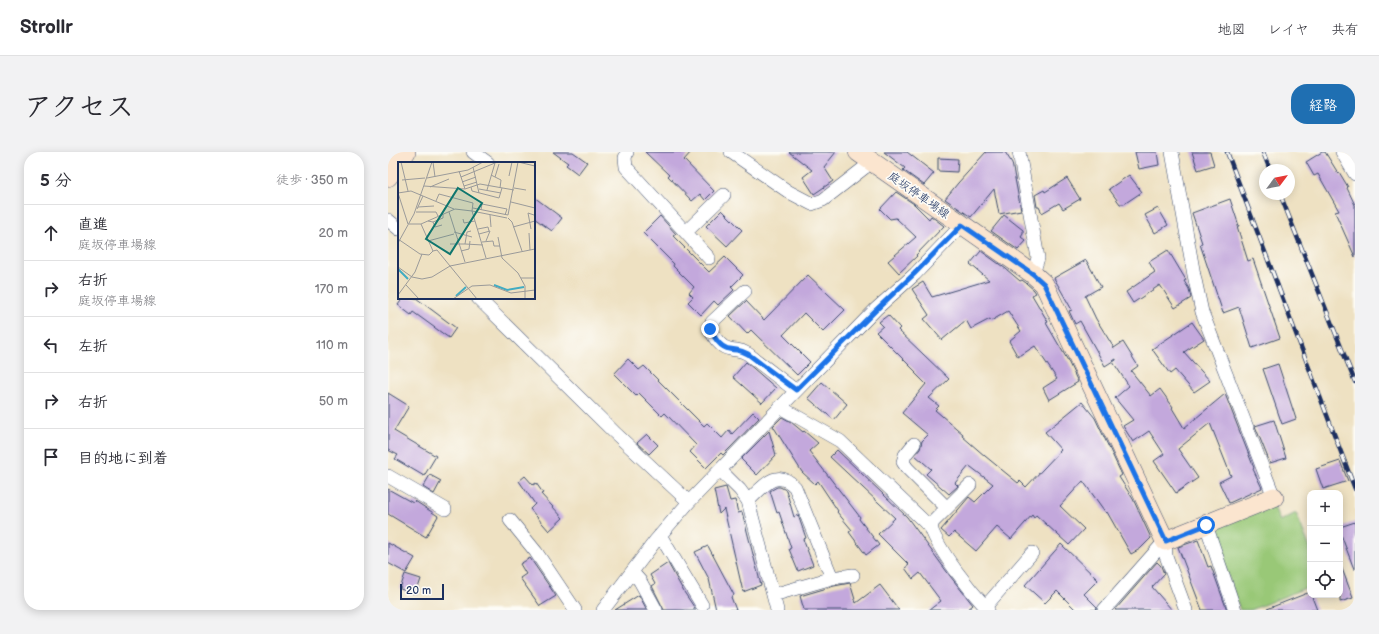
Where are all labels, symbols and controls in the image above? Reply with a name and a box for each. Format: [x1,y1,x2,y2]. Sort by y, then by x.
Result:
text: Strollr [20,16,73,39]
text: 地図 [1218,21,1246,38]
text: レイヤ [1268,21,1309,38]
text: 共有 [1331,21,1359,38]
button: 経路 [1291,84,1355,124]
text: アクセス [24,91,134,124]
inset map [398,162,535,299]
north arrow [1259,164,1295,200]
street label: 庭坂停車場線 [885,169,953,222]
text: 5 分 [40,171,71,191]
text: 徒歩 · 350 m [276,172,348,188]
text: 直進 [78,215,108,234]
icon: ahead [40,222,62,244]
text: 20 m [318,225,348,241]
text: 庭坂停車場線 [78,237,156,253]
text: 右折 [78,271,108,290]
icon: right [40,278,62,300]
text: 170 m [315,281,348,297]
text: 庭坂停車場線 [78,293,156,309]
route end [701,320,719,338]
icon: left [40,334,62,356]
text: 左折 [78,337,108,356]
text: 110 m [316,337,348,353]
icon: right [40,390,62,412]
text: 右折 [78,393,108,412]
text: 50 m [319,393,348,409]
icon: arrive [40,446,62,468]
text: 目的地に到着 [78,449,168,468]
map controls [1307,490,1343,598]
button: + [1307,490,1343,526]
route start [1197,516,1215,534]
button: − [1307,526,1343,562]
button: locate [1307,562,1343,598]
scale bar [400,582,444,601]
text: 20 m [406,584,431,597]

